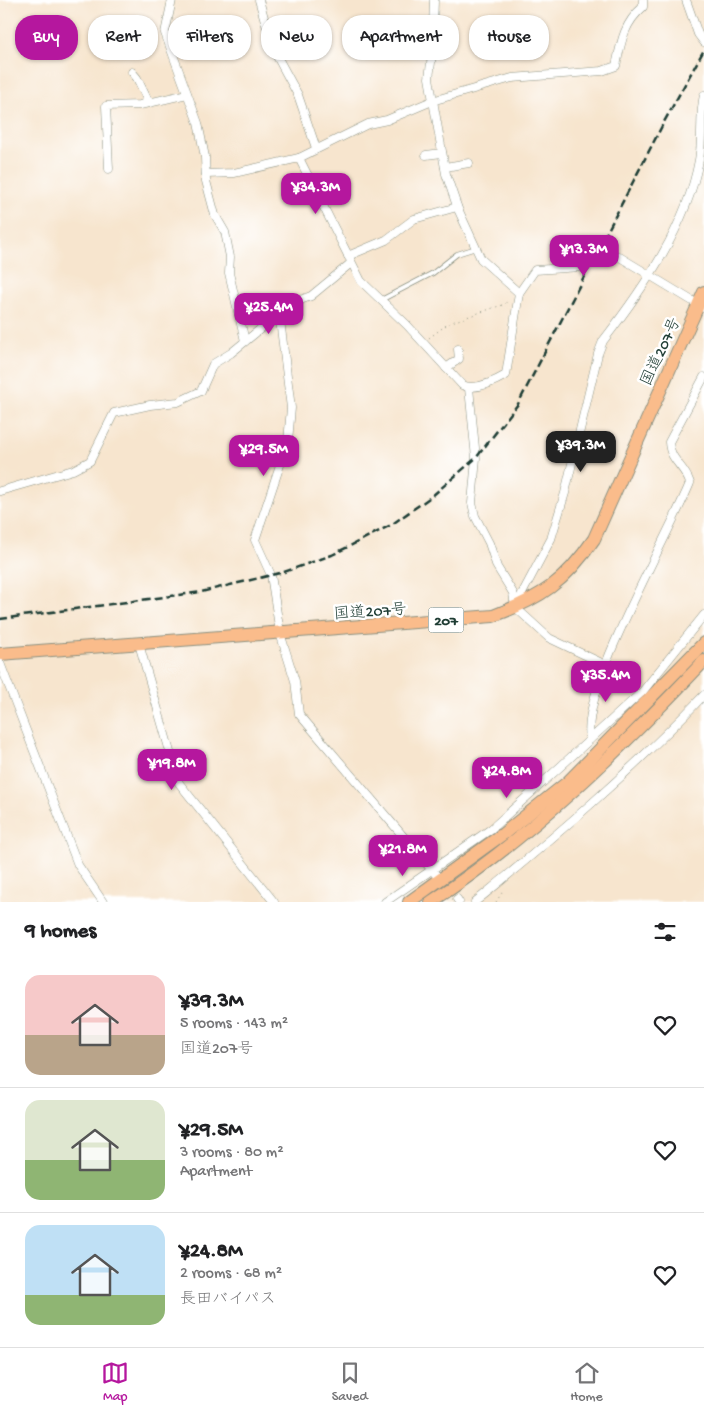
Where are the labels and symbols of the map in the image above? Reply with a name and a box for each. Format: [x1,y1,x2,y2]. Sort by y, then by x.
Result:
pin: ¥34.3M [275,172,357,215]
pin: ¥13.3M [543,234,625,277]
pin: ¥25.4M [228,292,310,335]
street label: 国道207号 [637,315,686,390]
pin: ¥39.3M [540,430,622,473]
pin: ¥29.5M [223,434,305,477]
street label: 国道207号 [333,600,407,626]
road number: 207 [428,608,464,632]
pin: ¥35.4M [565,660,647,703]
pin: ¥19.8M [131,748,213,791]
pin: ¥24.8M [466,756,548,799]
pin: ¥21.8M [362,834,444,877]

